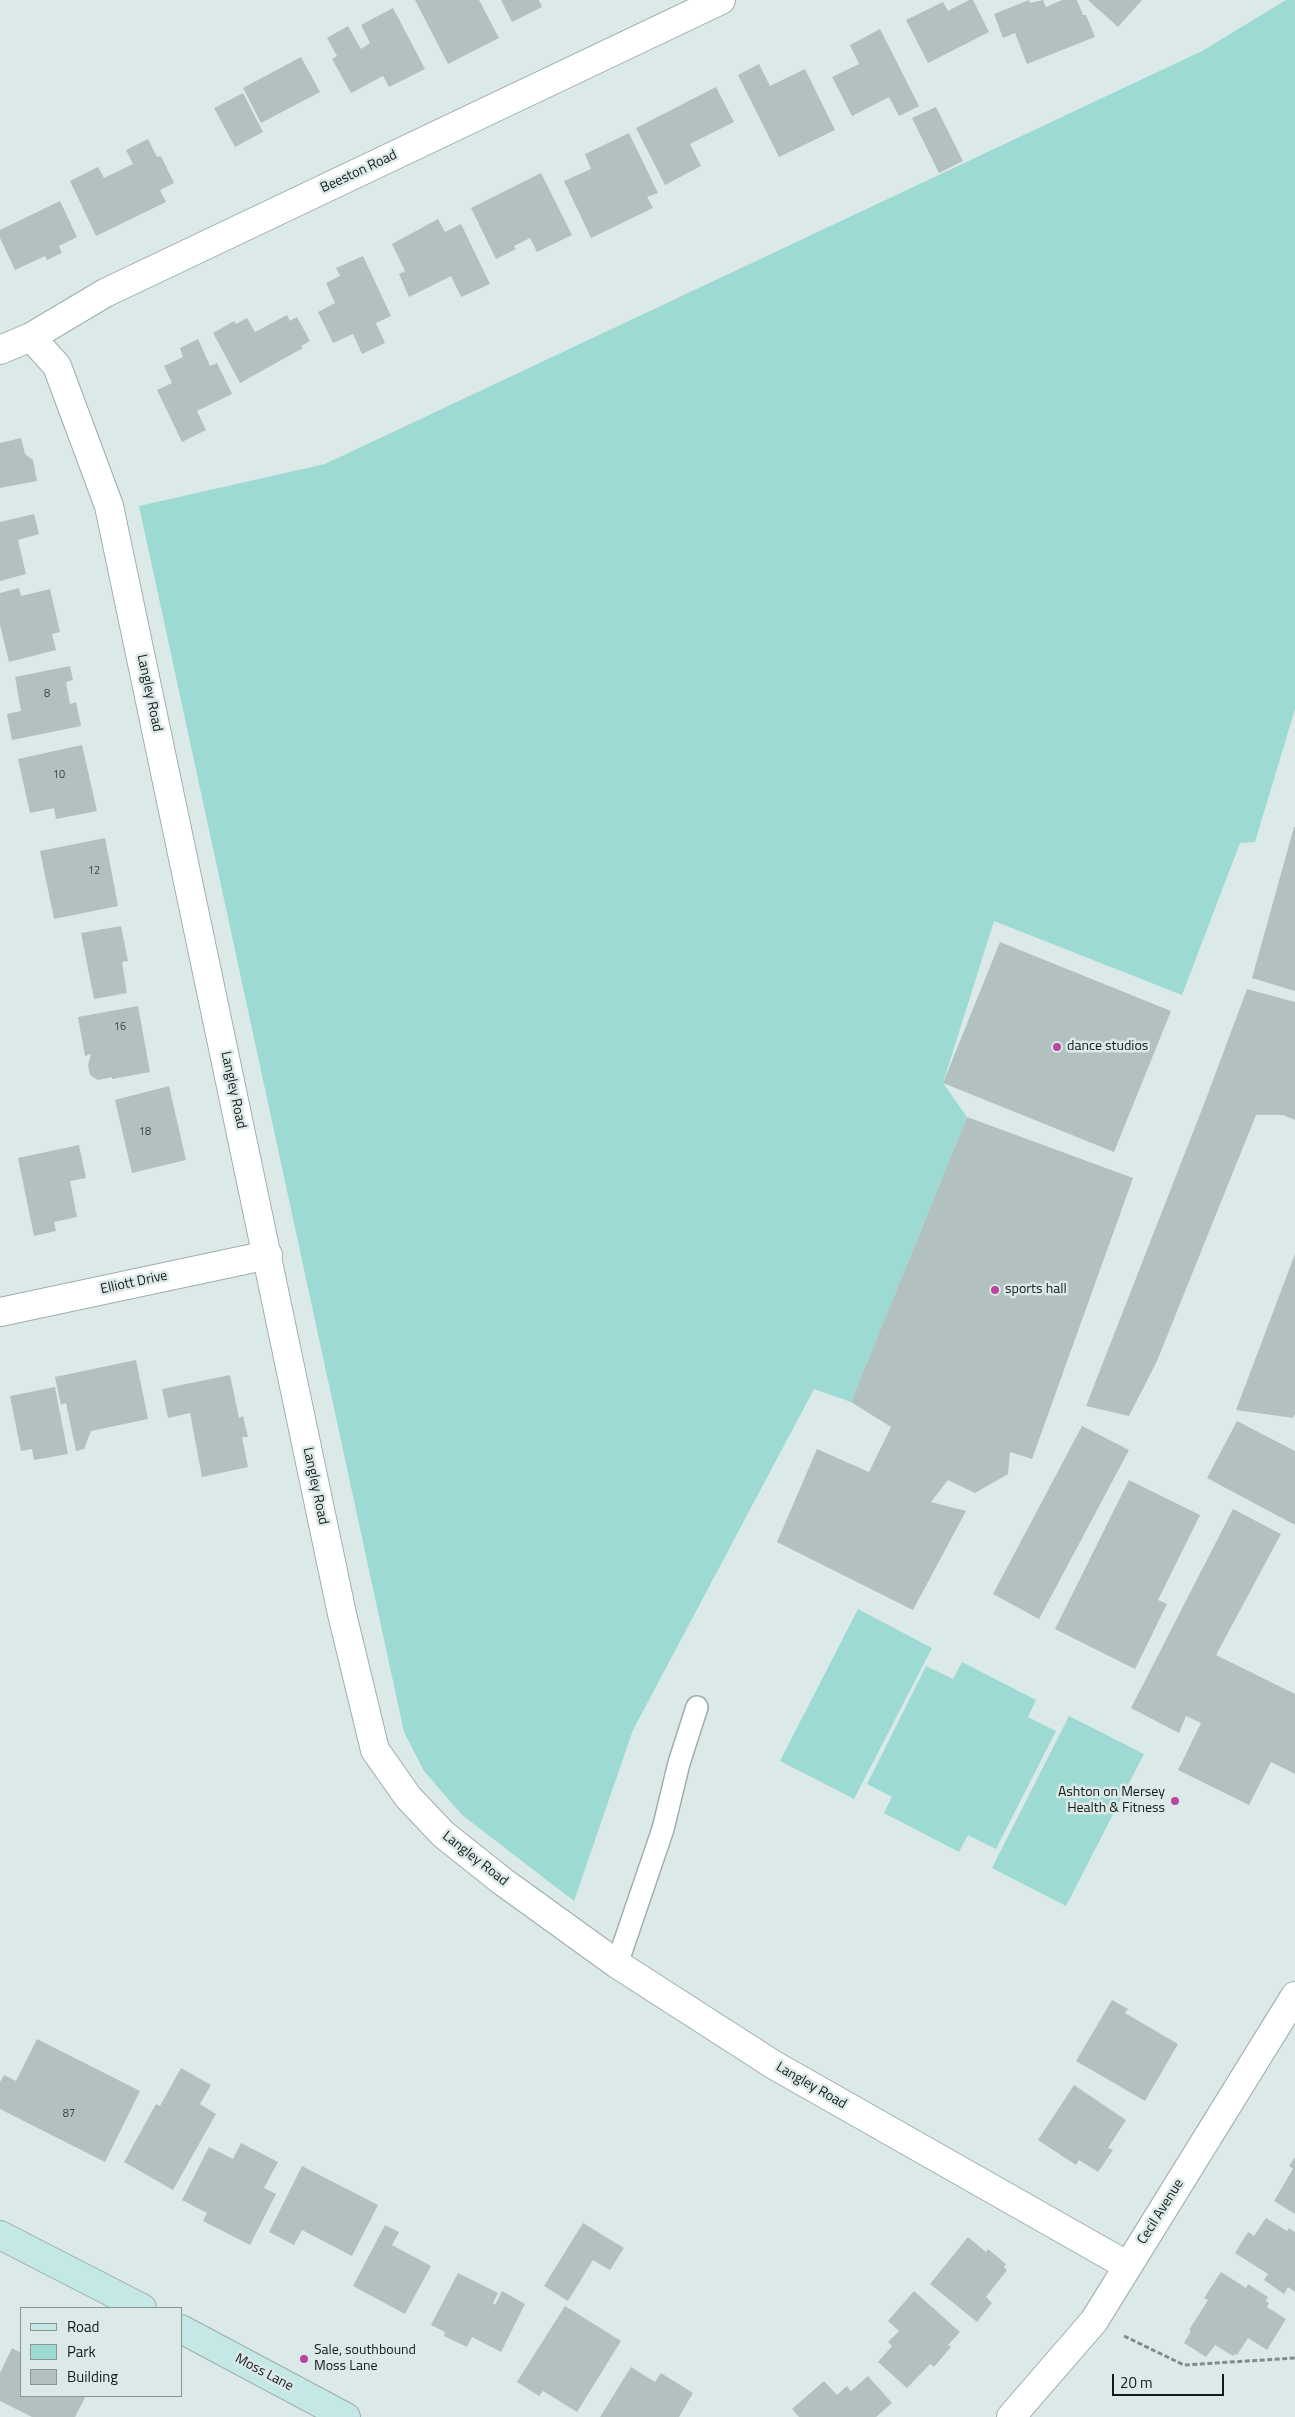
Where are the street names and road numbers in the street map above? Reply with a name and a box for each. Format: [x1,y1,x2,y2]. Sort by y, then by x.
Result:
street label: Beeston Road [318,147,400,197]
street label: Langley Road [133,653,165,733]
street label: Langley Road [217,1050,249,1130]
street label: Elliott Drive [99,1268,169,1298]
street label: Langley Road [299,1446,331,1526]
street label: Langley Road [439,1828,511,1890]
street label: Langley Road [773,2059,849,2113]
street label: Cecil Avenue [1134,2176,1188,2248]
street label: Moss Lane [232,2351,296,2395]

